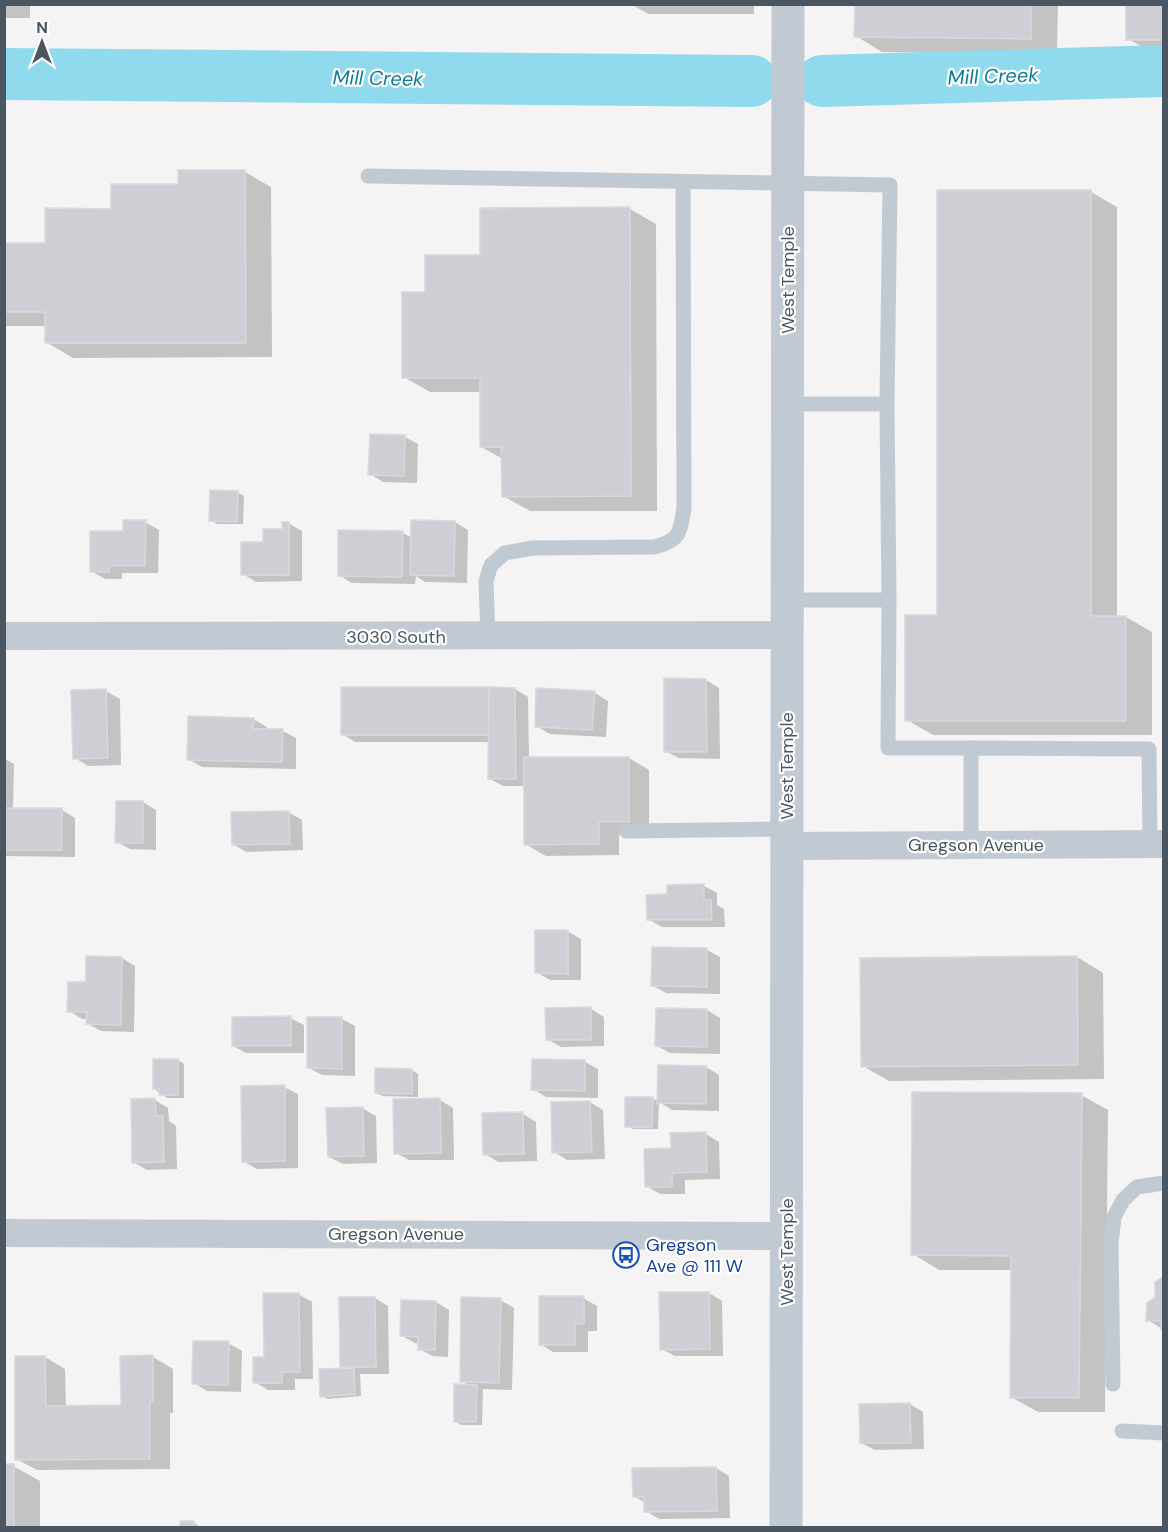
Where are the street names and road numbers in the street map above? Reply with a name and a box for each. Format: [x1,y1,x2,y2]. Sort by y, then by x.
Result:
street label: West Temple [776,226,800,334]
street label: 3030 South [346,625,446,649]
street label: West Temple [775,712,799,820]
street label: Gregson Avenue [908,833,1044,857]
street label: West Temple [775,1198,799,1306]
street label: Gregson Avenue [328,1222,464,1246]

